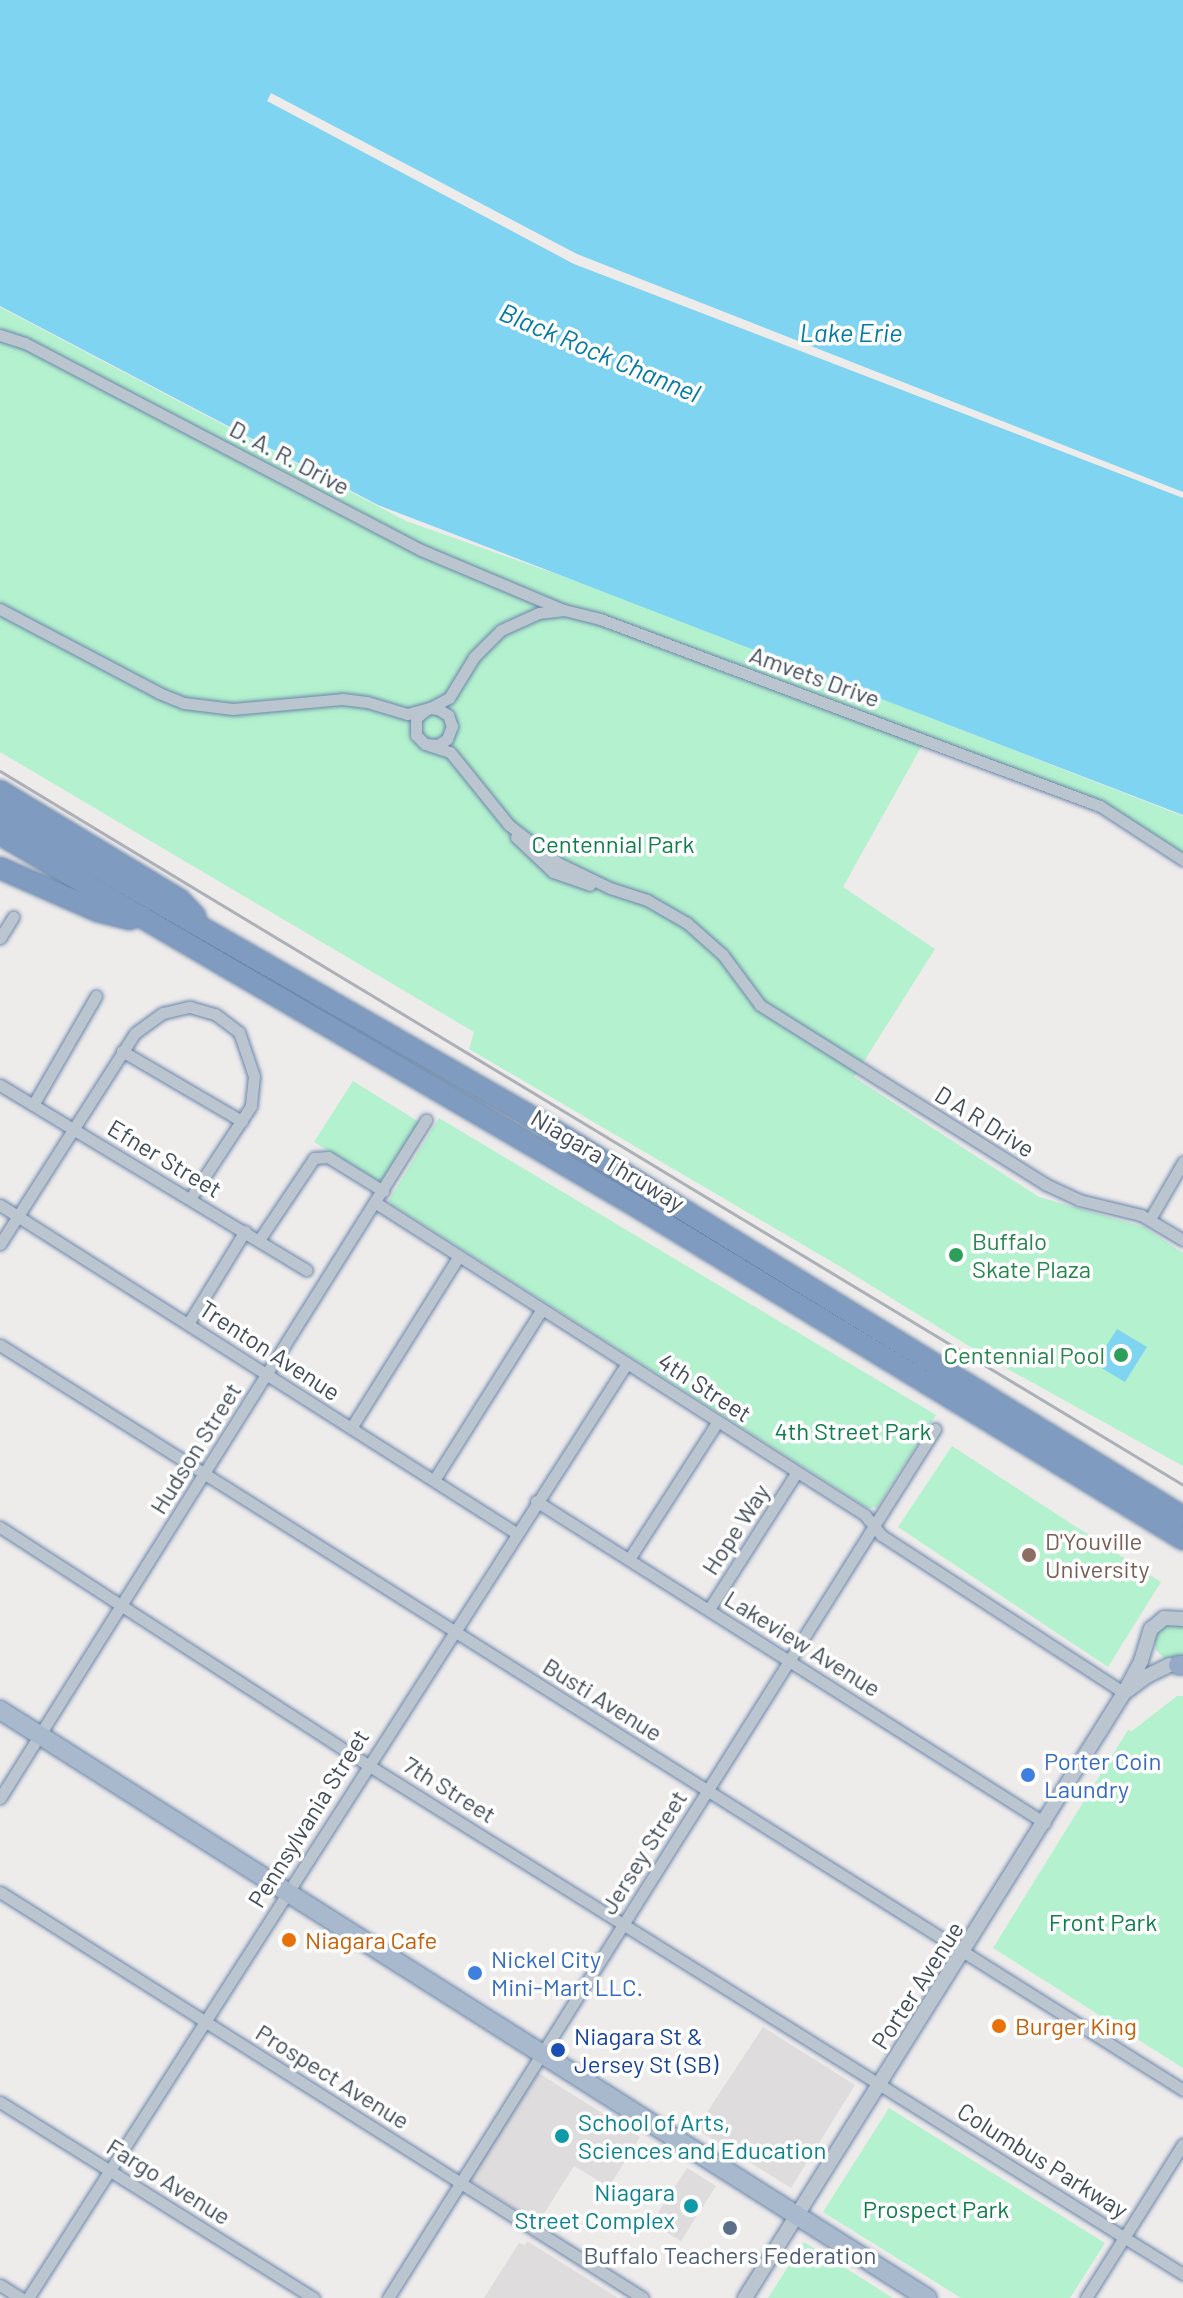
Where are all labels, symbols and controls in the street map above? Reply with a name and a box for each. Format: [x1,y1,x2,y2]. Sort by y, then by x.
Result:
water label: Black Rock Channel [495,296,705,408]
water label: Lake Erie [799,316,903,348]
street label: D. A. R. Drive [225,413,355,501]
street label: Amvets Drive [746,639,884,713]
park label: Centennial Park [531,830,695,858]
street label: D A R Drive [930,1079,1040,1163]
street label: Niagara Thruway [526,1103,690,1217]
street label: Efner Street [103,1113,227,1203]
place label: Buffalo Skate Plaza [972,1227,1091,1283]
marker: Buffalo Skate Plaza [947,1246,965,1264]
street label: Trenton Avenue [194,1294,346,1406]
place label: Centennial Pool [944,1341,1105,1369]
street label: 4th Street [653,1346,757,1428]
marker: Centennial Pool [1112,1346,1130,1364]
street label: Hudson Street [143,1377,247,1519]
park label: 4th Street Park [774,1417,932,1445]
street label: Hope Way [695,1478,775,1580]
place label: D'Youville University [1045,1527,1150,1583]
marker: D'Youville University [1020,1546,1038,1564]
street label: Lakeview Avenue [720,1584,886,1702]
street label: Busti Avenue [538,1651,668,1747]
street label: Pennsylvania Street [242,1723,374,1913]
place label: Porter Coin Laundry [1044,1747,1161,1803]
street label: 7th Street [399,1749,501,1829]
marker: Porter Coin Laundry [1019,1766,1037,1784]
street label: Jersey Street [594,1785,692,1919]
park label: Front Park [1049,1908,1157,1936]
street label: Porter Avenue [865,1916,969,2054]
place label: Niagara Cafe [305,1926,437,1954]
marker: Niagara Cafe [280,1931,298,1949]
place label: Nickel City Mini-Mart LLC. [491,1945,643,2001]
marker: Nickel City Mini-Mart LLC. [466,1964,484,1982]
place label: Burger King [1015,2012,1137,2040]
street label: Prospect Avenue [251,2017,415,2135]
marker: Burger King [990,2017,1008,2035]
place label: Niagara St & Jersey St (SB) [574,2022,718,2078]
marker: Niagara St & Jersey St (SB) [549,2041,567,2059]
street label: Columbus Parkway [952,2096,1134,2224]
place label: School of Arts, Sciences and Education [578,2108,826,2164]
marker: School of Arts, Sciences and Education [553,2127,571,2145]
street label: Fargo Avenue [102,2132,236,2230]
place label: Niagara Street Complex [515,2178,675,2234]
park label: Prospect Park [863,2195,1009,2223]
marker: Niagara Street Complex [682,2197,700,2215]
marker: Buffalo Teachers Federation [721,2219,739,2237]
place label: Buffalo Teachers Federation [584,2241,876,2269]

